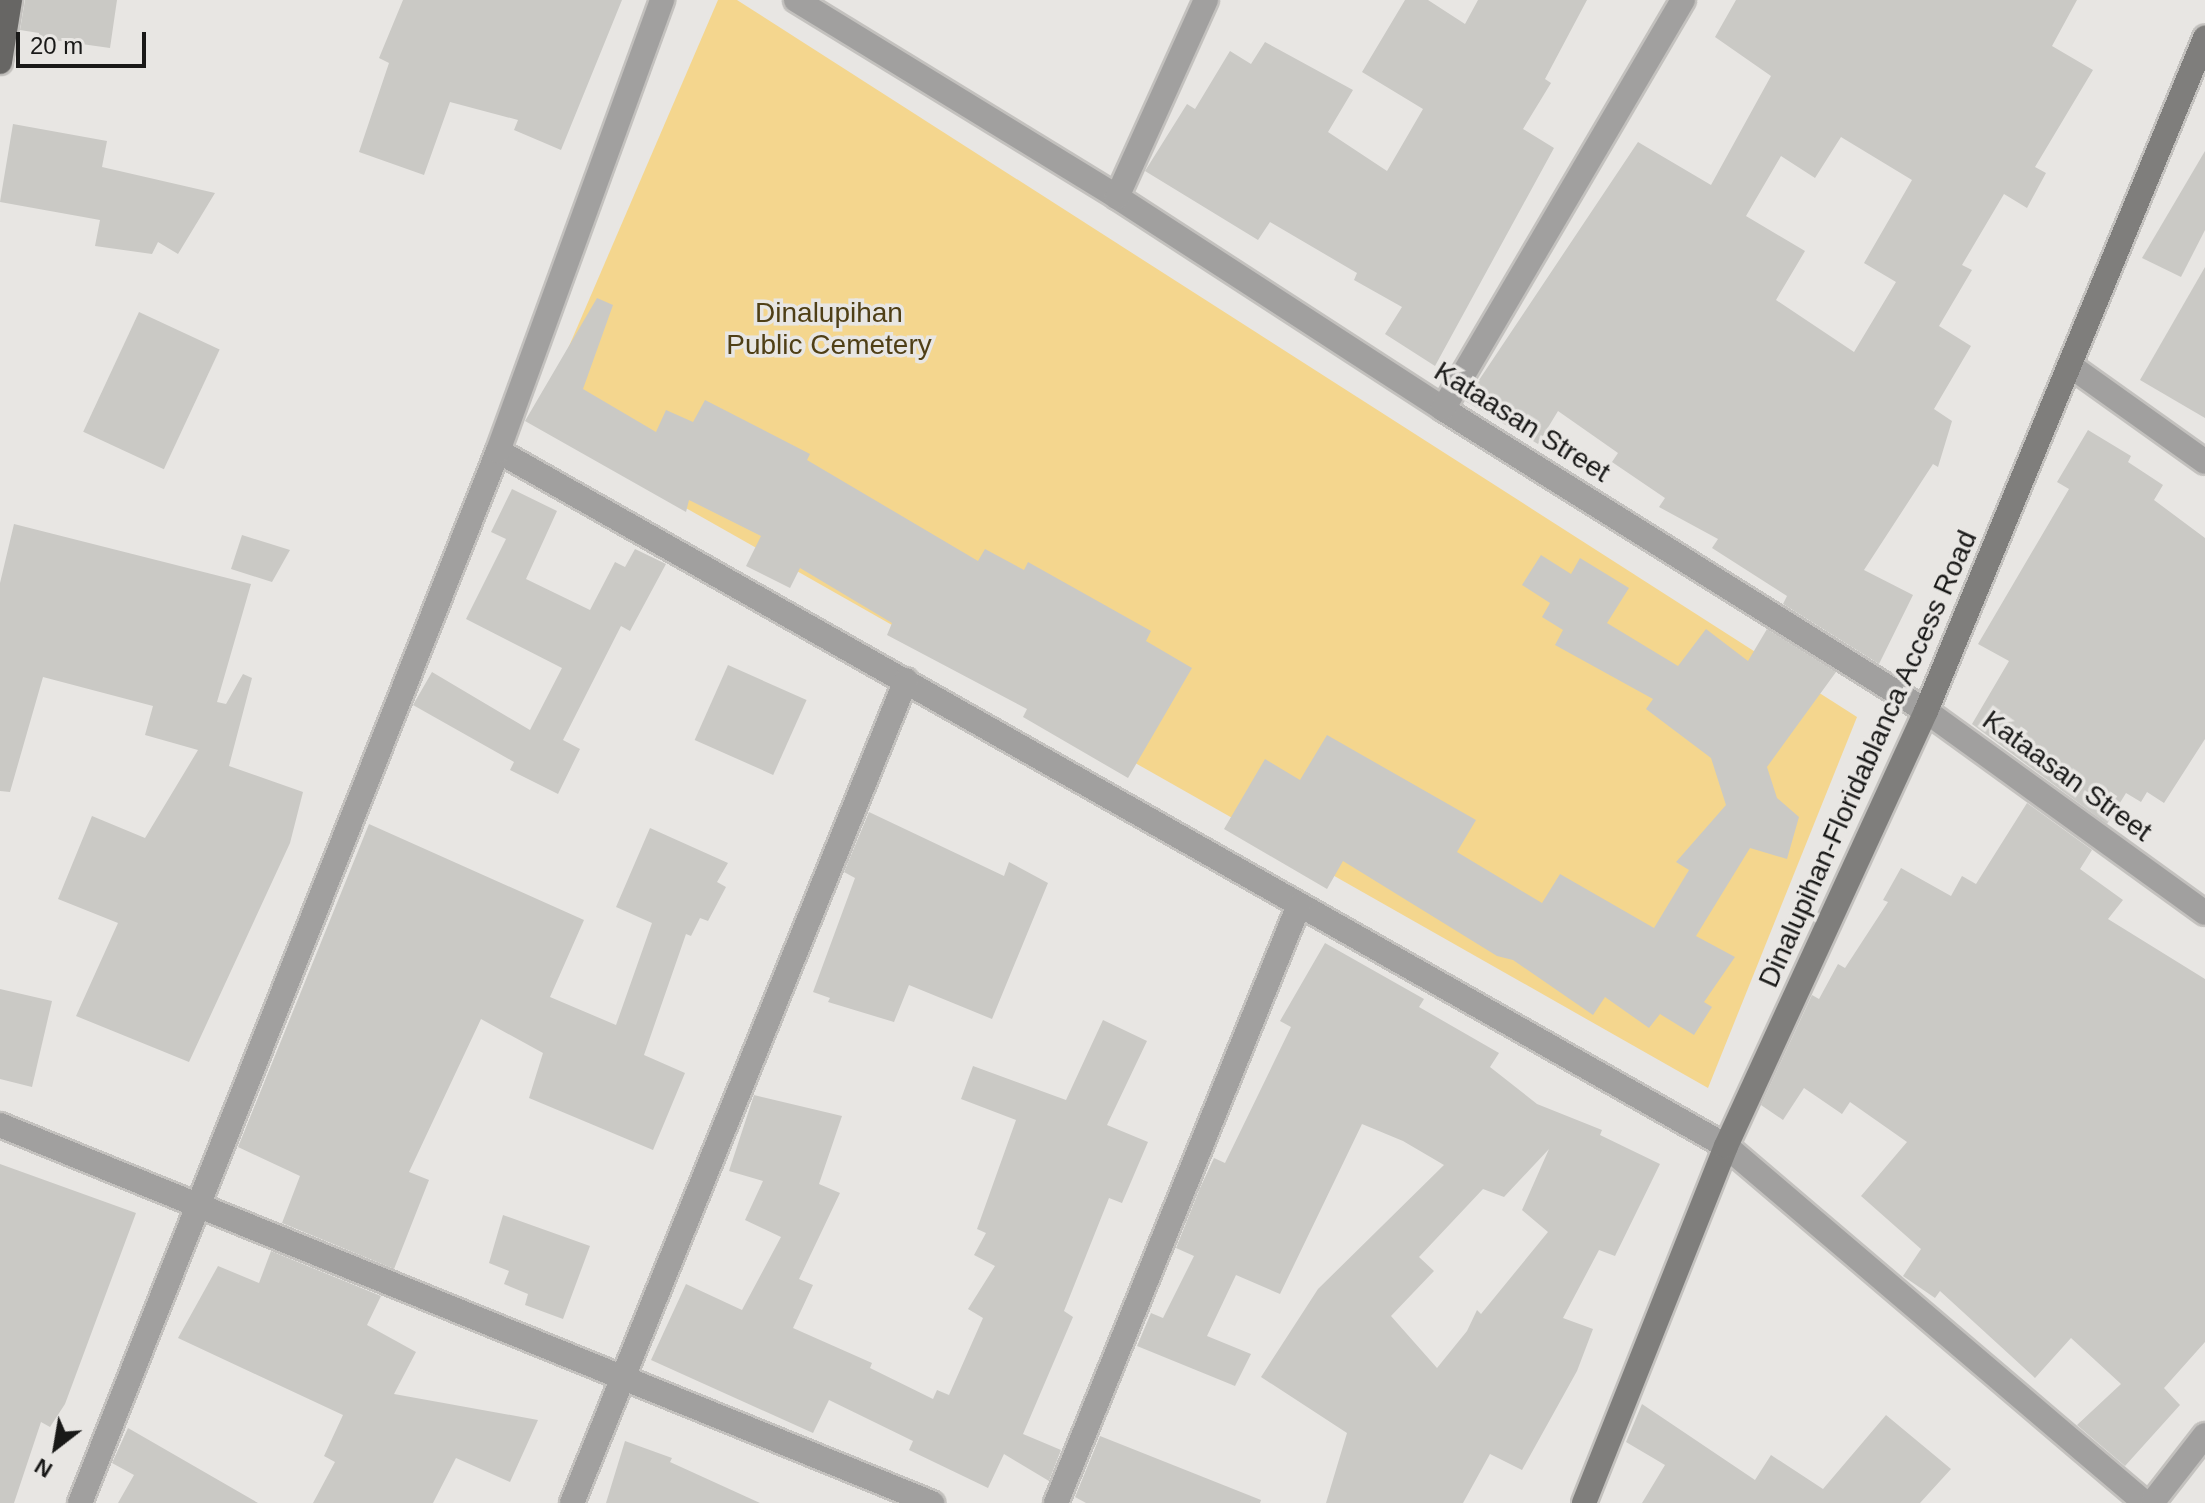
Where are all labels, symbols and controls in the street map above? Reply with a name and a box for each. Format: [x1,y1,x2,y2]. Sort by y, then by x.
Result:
scale bar [20,16,150,66]
text: 20 m [30,32,83,59]
park label: Dinalupihan Public Cemetery [726,296,932,362]
street label: Kataasan Street [1428,355,1616,489]
street label: Dinalupihan-Floridablanca Access Road [1751,525,1985,993]
street label: Kataasan Street [1976,703,2158,849]
north arrow [16,1407,96,1487]
text: N [30,1453,57,1483]

